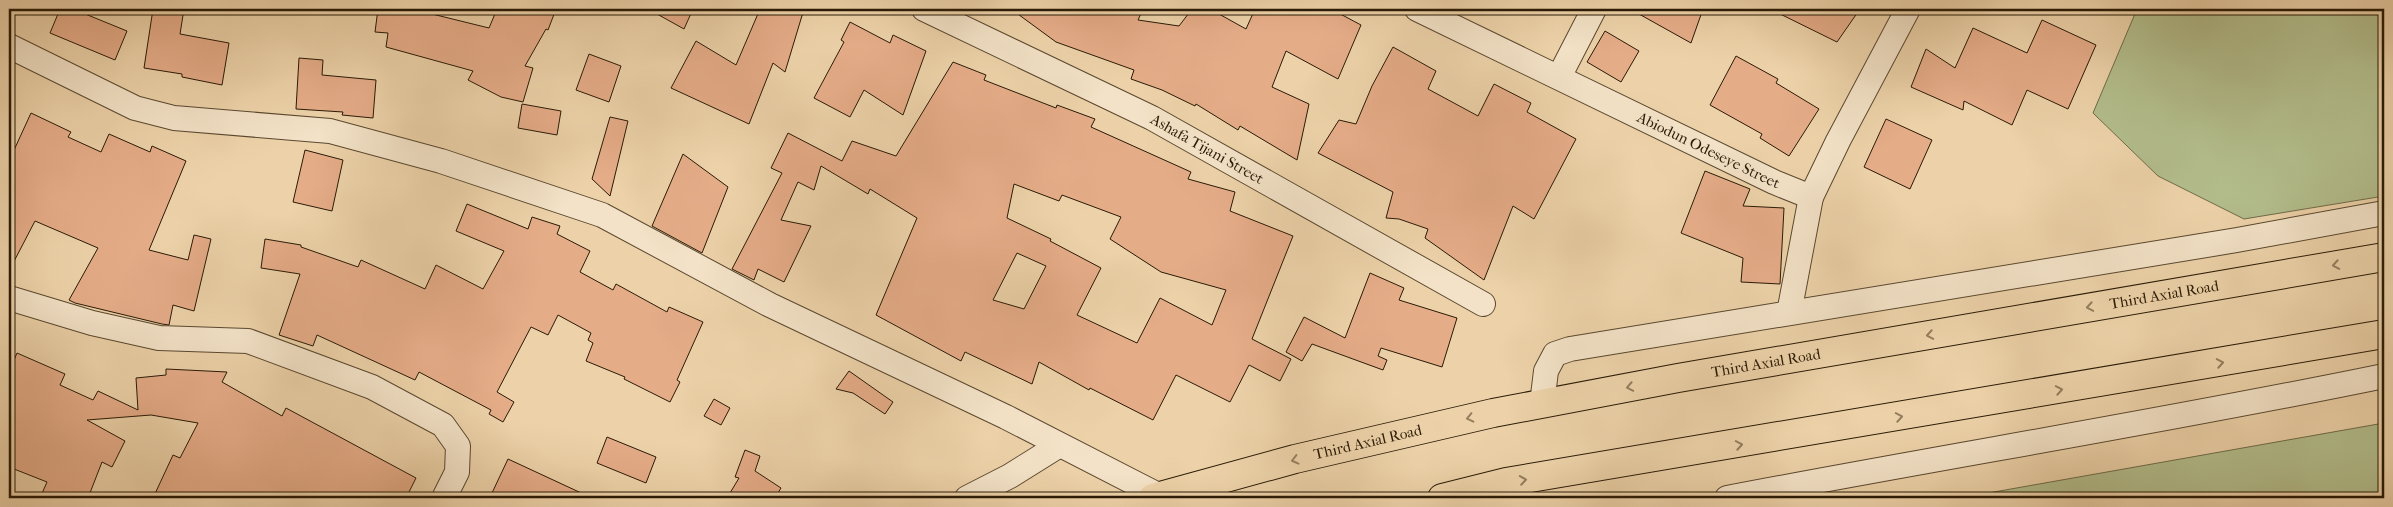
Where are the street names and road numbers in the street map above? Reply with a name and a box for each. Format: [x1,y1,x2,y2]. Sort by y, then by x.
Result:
street label: Abiodun Odeseye Street [1633,108,1783,193]
street label: Ashafa Tijani Street [1147,110,1267,188]
street label: Third Axial Road [2108,276,2221,313]
street label: Third Axial Road [1710,345,1823,381]
street label: Third Axial Road [1312,421,1425,463]

